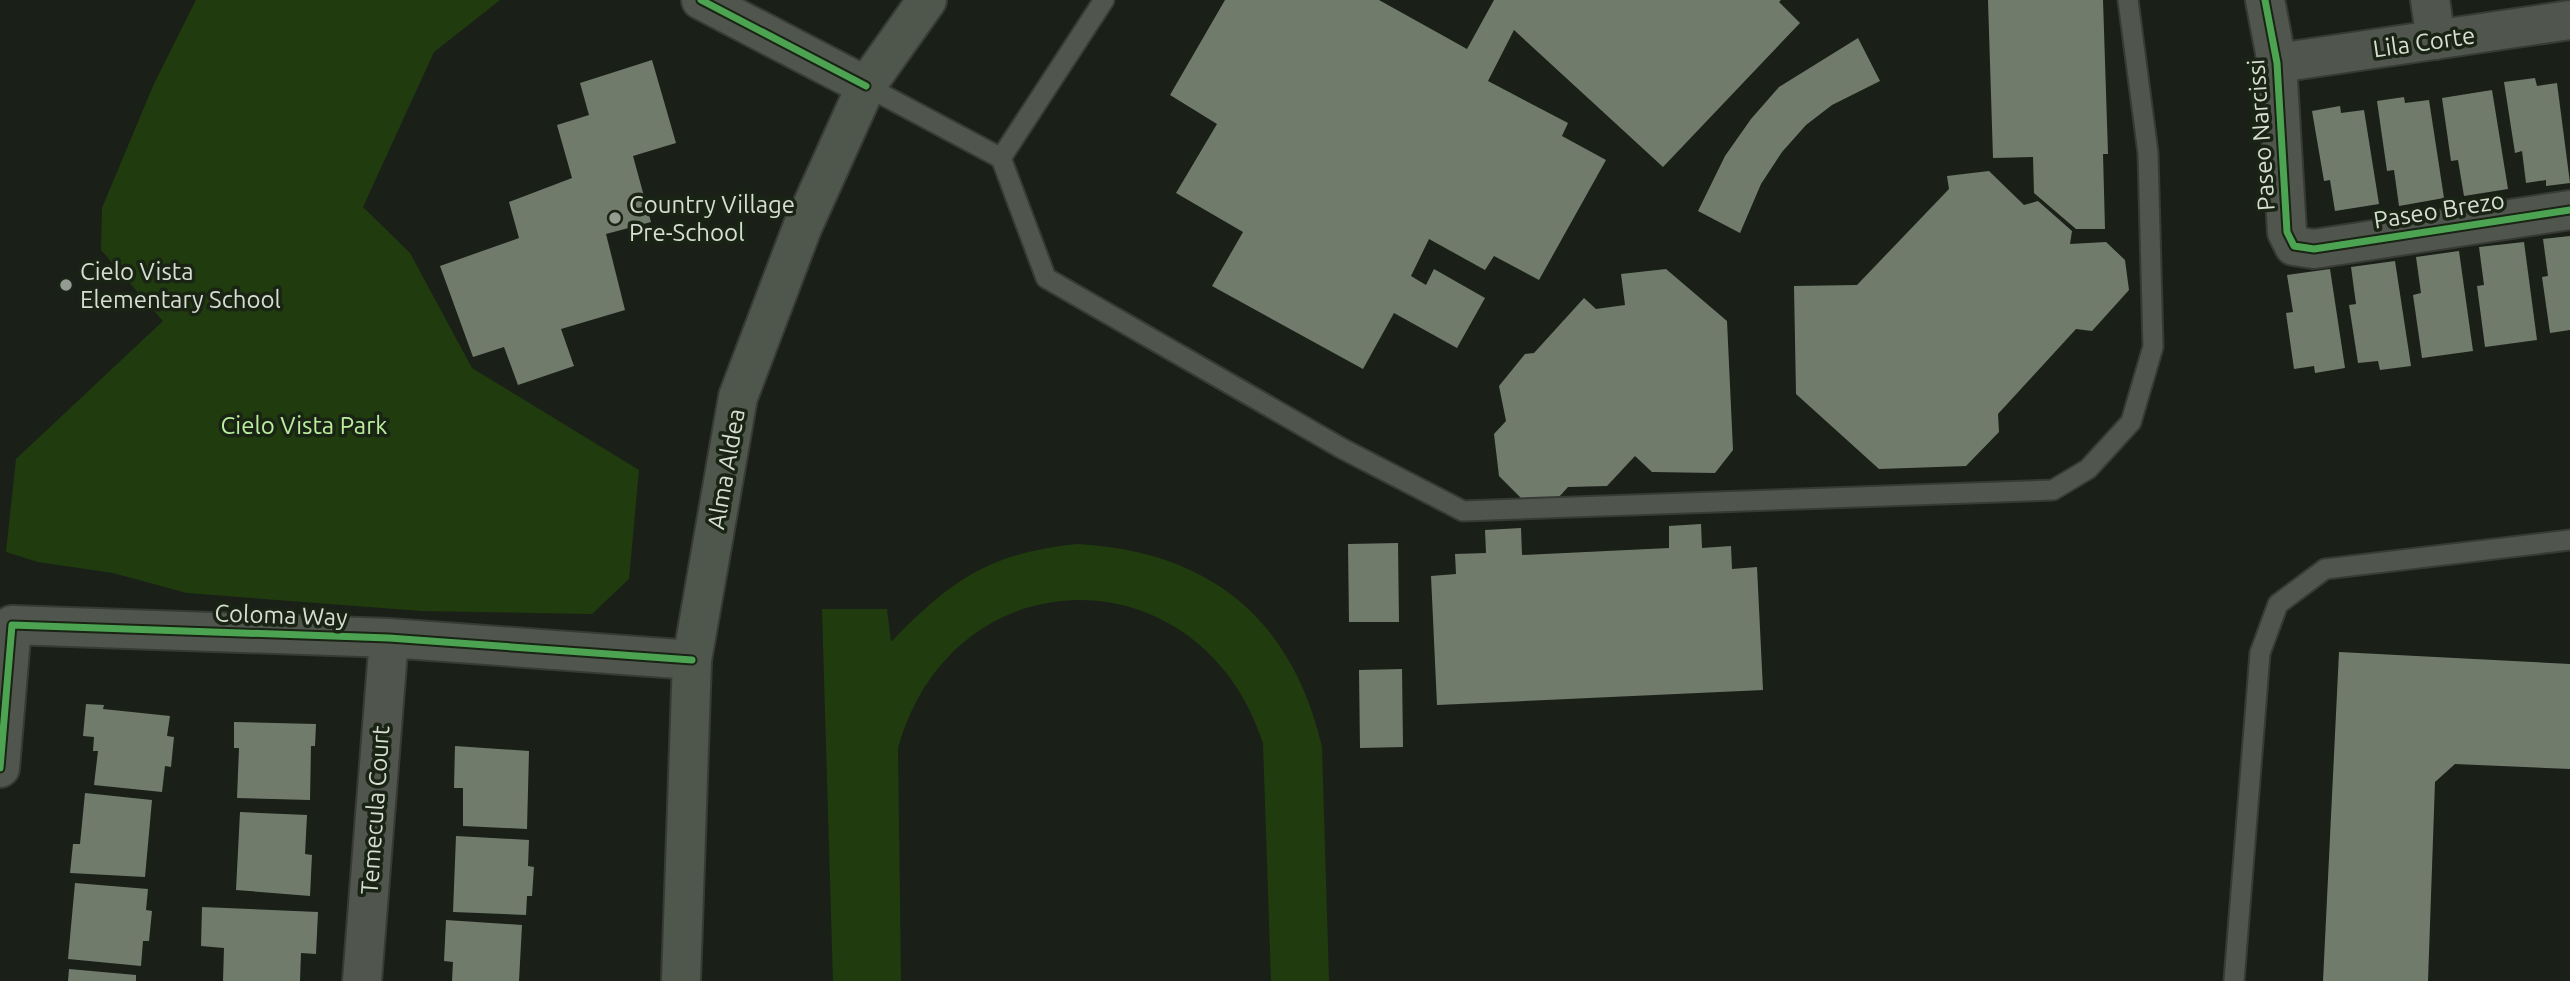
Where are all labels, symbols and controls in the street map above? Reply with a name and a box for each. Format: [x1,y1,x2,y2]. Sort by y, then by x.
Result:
street label: Lila Corte [2371,21,2477,63]
street label: Paseo Narcissi [2242,58,2280,212]
street label: Paseo Brezo [2372,186,2506,234]
place label: Country Village Pre-School [629,191,795,246]
marker: Country Village Pre-School [607,210,623,226]
place label: Cielo Vista Elementary School [80,258,281,313]
marker: Cielo Vista Elementary School [58,277,74,293]
street label: Alma Aldea [702,407,750,531]
park label: Cielo Vista Park [221,412,387,439]
street label: Coloma Way [214,599,348,631]
street label: Temecula Court [356,724,394,895]

